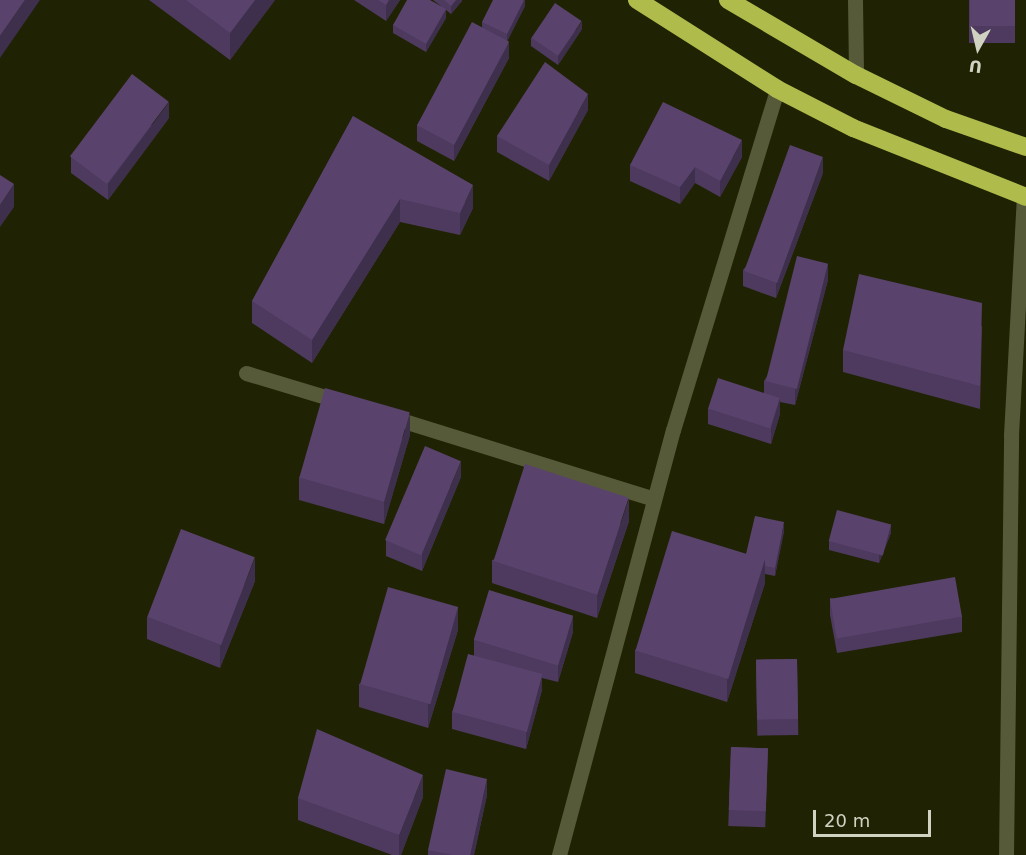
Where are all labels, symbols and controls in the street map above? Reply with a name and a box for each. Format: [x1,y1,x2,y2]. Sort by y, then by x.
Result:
north arrow [948,18,1008,78]
text: U [968,56,983,77]
scale bar [816,798,934,836]
text: 20 m [824,810,870,831]

